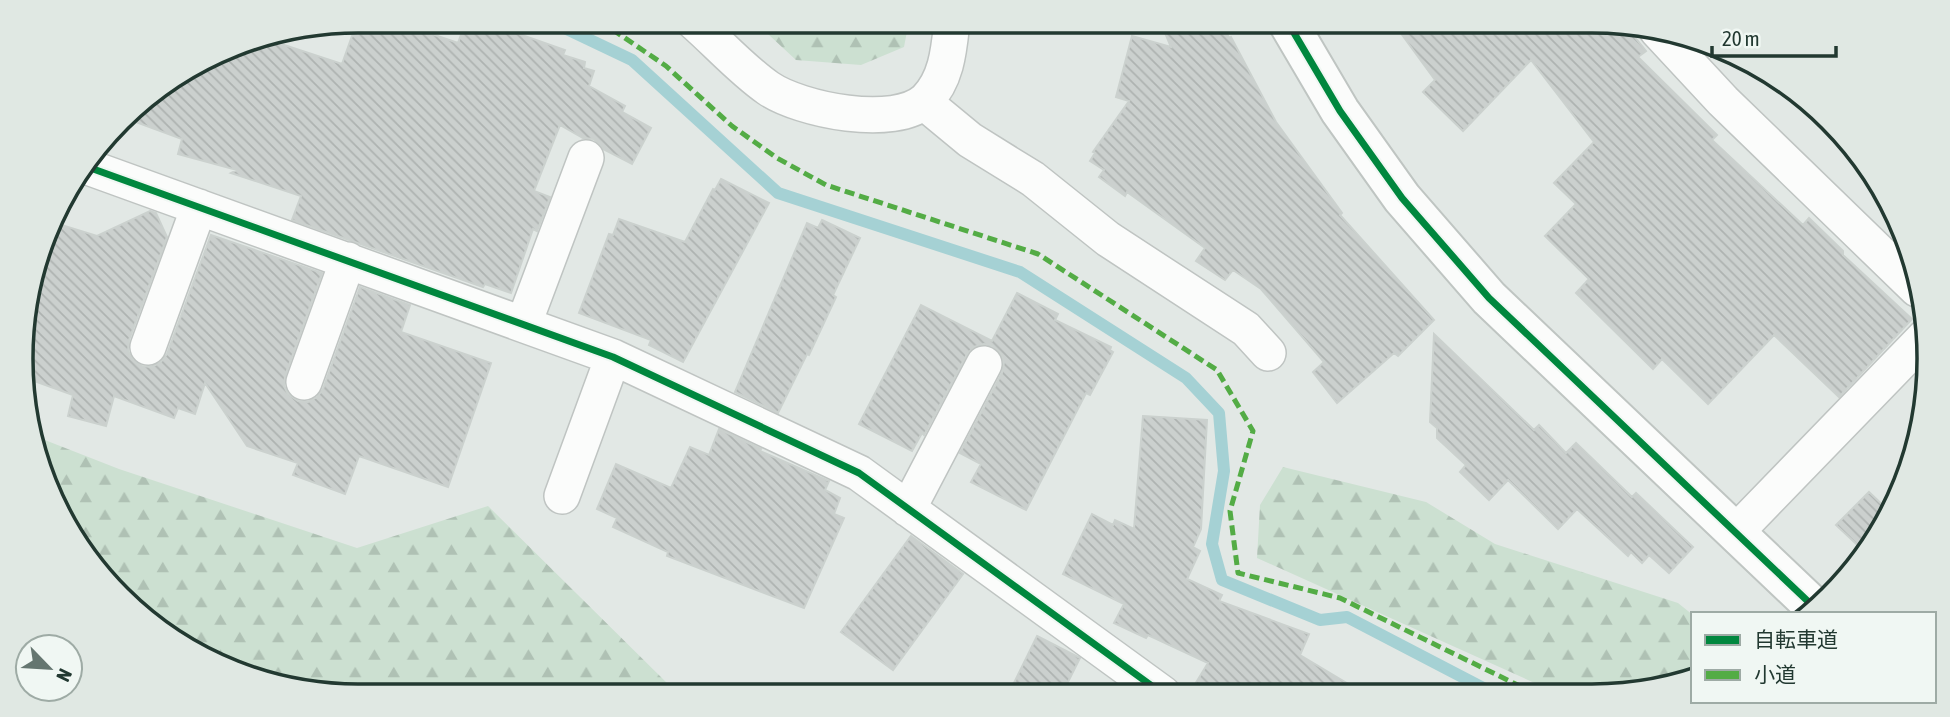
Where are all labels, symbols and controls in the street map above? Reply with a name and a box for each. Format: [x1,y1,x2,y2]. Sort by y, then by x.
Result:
scale bar [1712,14,1836,58]
text: 20 m [1722,26,1760,50]
legend [1691,612,1936,703]
text: 自転車道 [1754,627,1838,651]
north arrow [14,633,84,703]
text: 小道 [1754,662,1796,686]
text: N [52,665,77,685]

